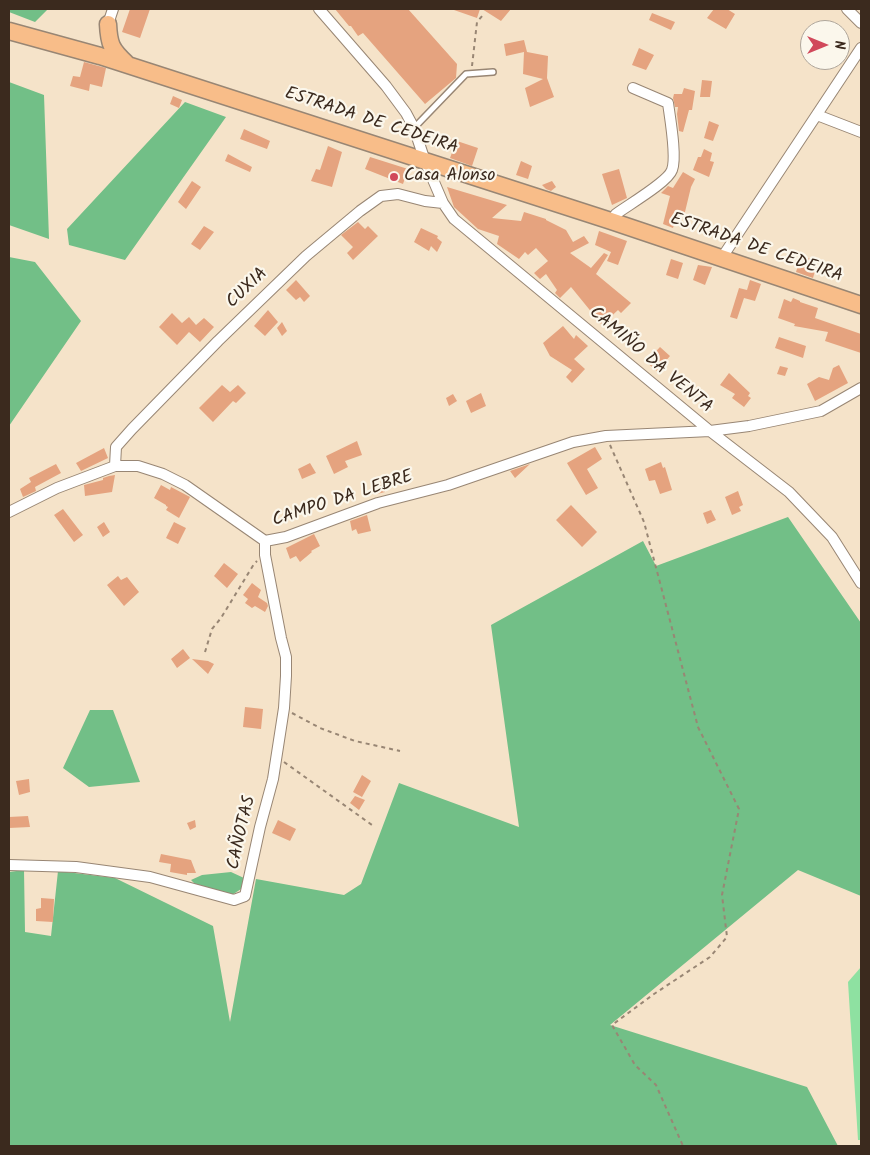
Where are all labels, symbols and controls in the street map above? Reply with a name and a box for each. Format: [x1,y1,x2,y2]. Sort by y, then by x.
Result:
north arrow [800,20,850,70]
text: N [828,41,850,49]
street label: ESTRADA DE CEDEIRA [282,84,460,160]
place label: Casa Alonso [404,166,495,188]
marker: Casa Alonso [388,171,400,183]
street label: ESTRADA DE CEDEIRA [667,209,845,289]
street label: CUXIA [223,264,273,314]
street label: CAMIÑO DA VENTA [584,303,716,419]
street label: CAMPO DA LEBRE [270,467,416,533]
street label: CAÑOTAS [224,794,262,872]

